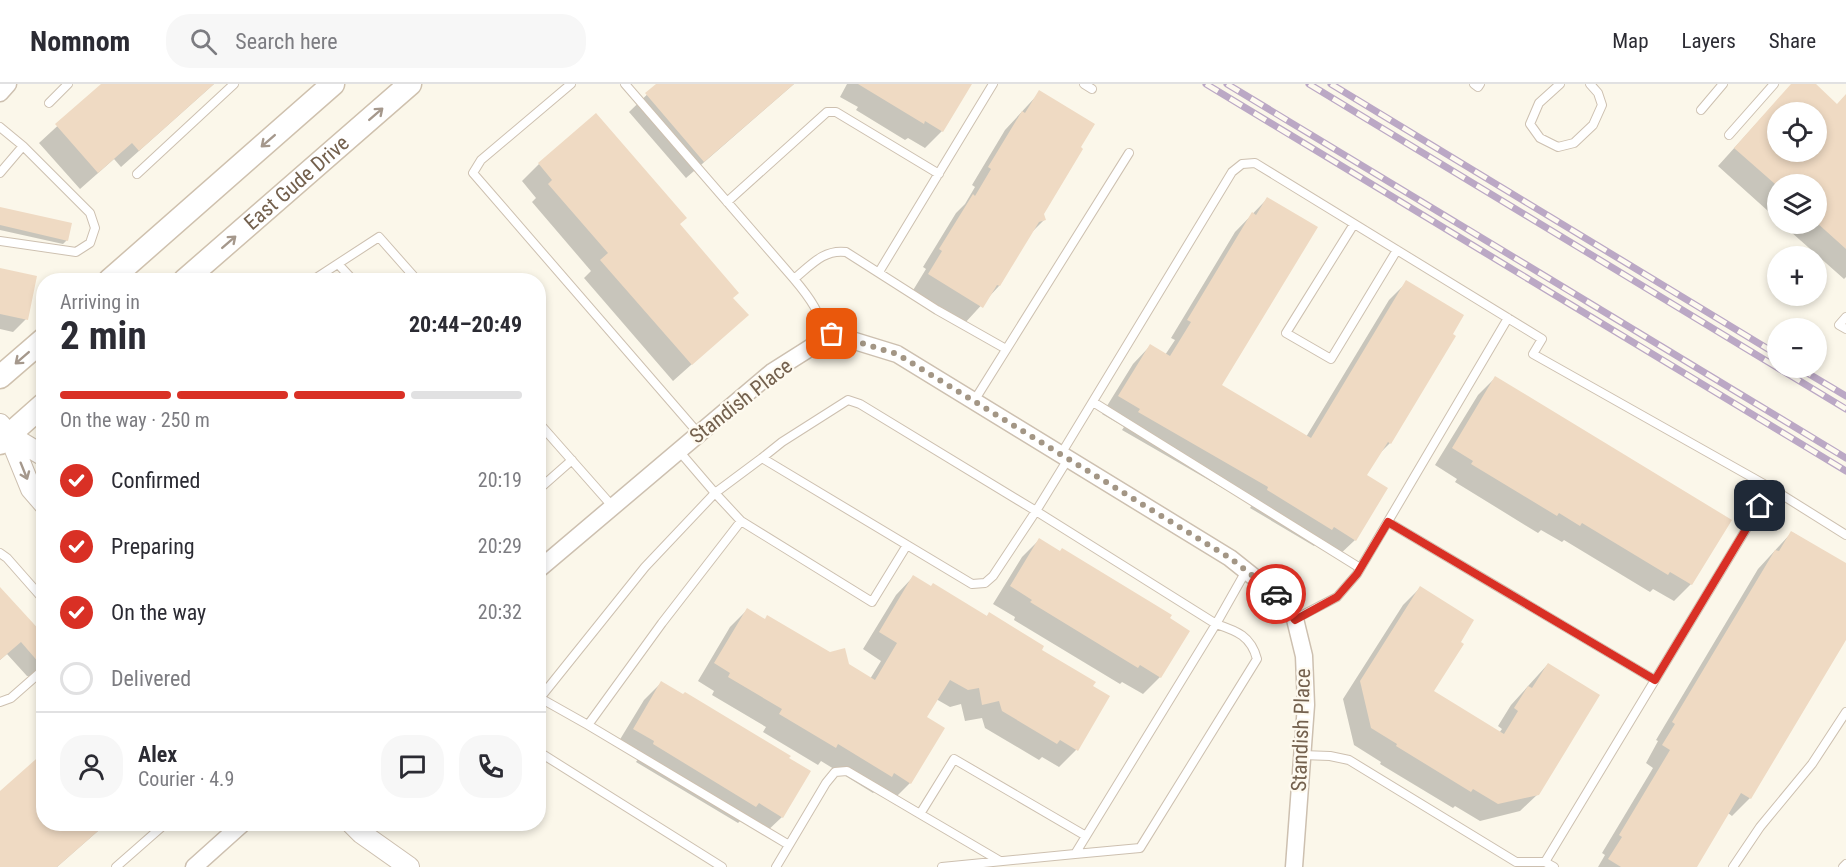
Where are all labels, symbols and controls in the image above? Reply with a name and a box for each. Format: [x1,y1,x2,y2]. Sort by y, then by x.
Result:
search box [166,14,586,68]
text: Nomnom [30,25,130,58]
icon: search [187,25,220,58]
text: Search here [235,29,338,54]
text: Map [1612,29,1649,53]
text: Layers [1682,29,1736,53]
text: Share [1769,29,1816,53]
map controls [1767,102,1827,378]
button: locate [1767,102,1827,162]
one-way arrow [368,107,384,120]
street label: East Gude Drive [239,131,354,235]
one-way arrow [260,134,275,148]
button: layers [1767,174,1827,234]
one-way arrow [221,235,236,249]
button: + [1767,246,1827,306]
text: Arriving in [60,290,140,314]
pin [806,308,857,359]
text: 20:44–20:49 [409,312,522,337]
text: 2 min [60,313,147,359]
icon: bag [815,317,848,350]
button: − [1767,318,1827,378]
one-way arrow [15,351,30,365]
street label: Standish Place [685,354,797,448]
text: On the way · 250 m [60,408,210,432]
one-way arrow [19,461,30,480]
icon: check [60,464,93,497]
text: Confirmed [111,468,200,493]
text: 20:19 [478,468,522,492]
pin [1734,480,1785,531]
icon: home [1743,489,1776,522]
icon: check [60,530,93,563]
text: Preparing [111,534,195,559]
text: 20:29 [478,534,522,558]
courier [1246,564,1306,624]
icon: car [1260,578,1293,611]
icon: check [60,596,93,629]
text: On the way [111,600,206,625]
text: 20:32 [478,600,522,624]
text: Delivered [111,666,191,691]
street label: Standish Place [1287,668,1315,792]
button: person [60,735,123,798]
button: chat [381,735,444,798]
button: phone [459,735,522,798]
text: Alex [138,742,177,767]
text: Courier · 4.9 [138,767,234,791]

